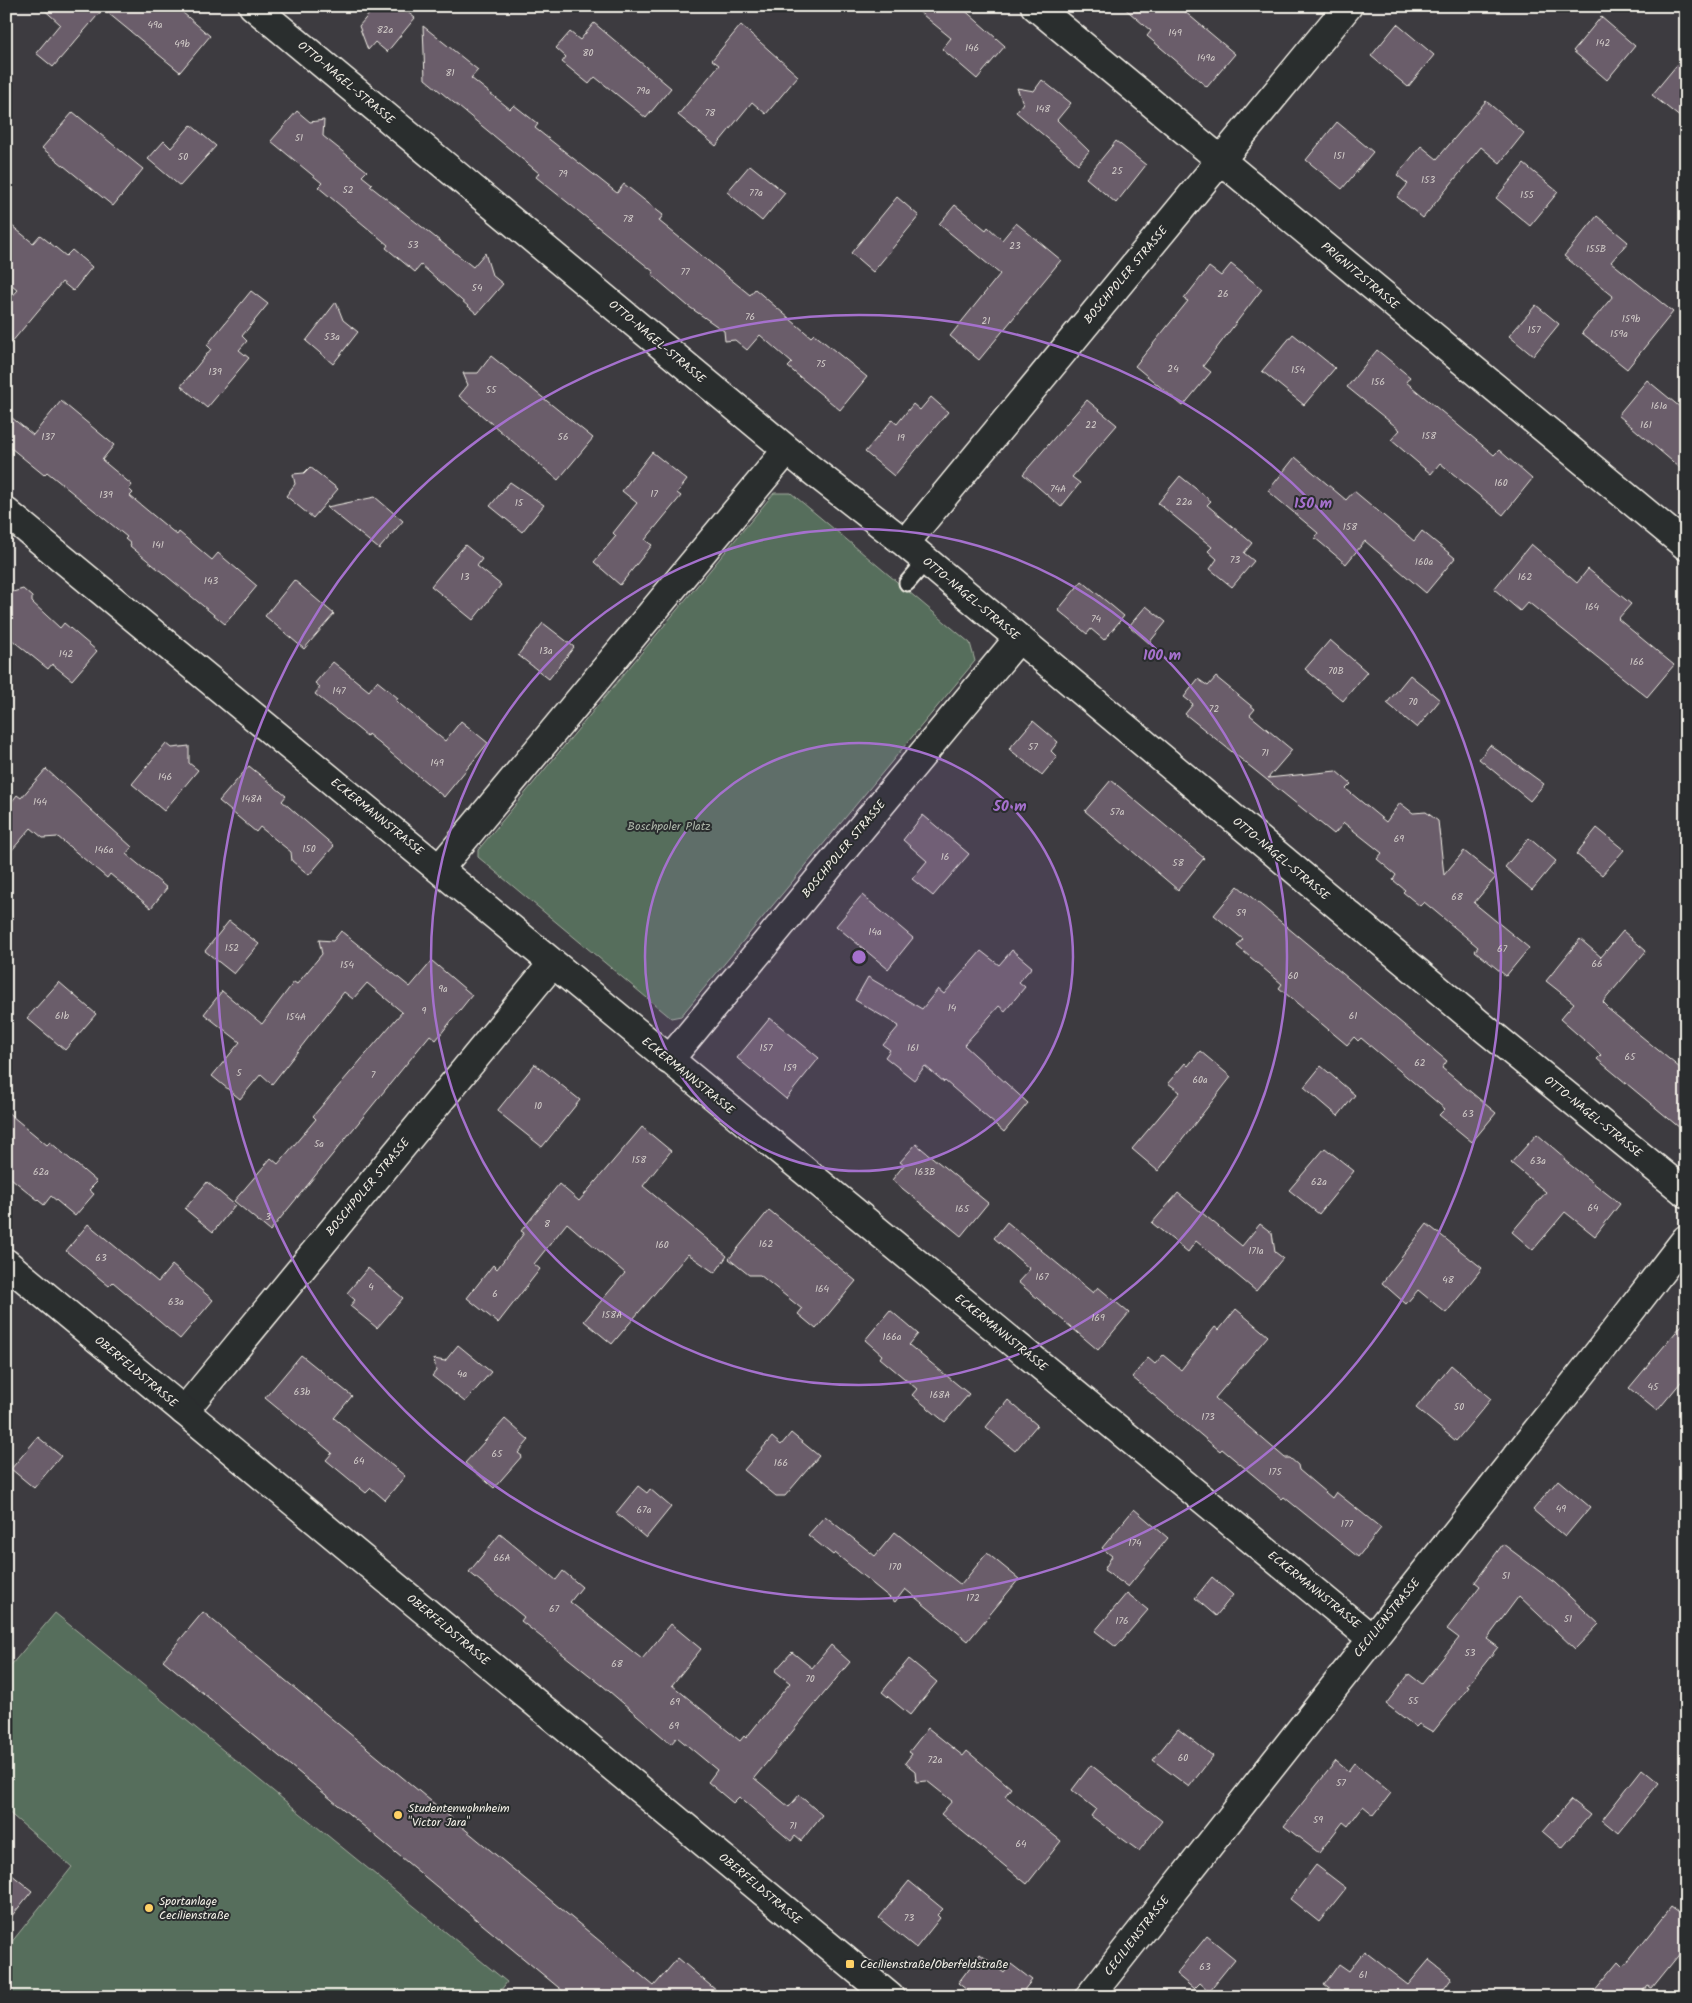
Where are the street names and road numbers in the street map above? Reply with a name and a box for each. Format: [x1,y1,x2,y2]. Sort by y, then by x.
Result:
street label: OTTO-NAGEL-STRASSE [293,37,399,130]
street label: BOSCHPOLER STRASSE [1079,221,1173,328]
street label: PRIGNITZSTRASSE [1317,237,1404,315]
street label: OTTO-NAGEL-STRASSE [604,296,710,389]
street label: OTTO-NAGEL-STRASSE [918,553,1024,646]
street label: ECKERMANNSTRASSE [326,773,429,861]
street label: BOSCHPOLER STRASSE [797,795,891,902]
street label: OTTO-NAGEL-STRASSE [1228,813,1334,906]
street label: ECKERMANNSTRASSE [637,1032,740,1120]
street label: OTTO-NAGEL-STRASSE [1540,1071,1647,1163]
street label: BOSCHPOLER STRASSE [321,1133,415,1240]
street label: ECKERMANNSTRASSE [950,1289,1053,1377]
street label: OBERFELDSTRASSE [90,1331,182,1413]
street label: ECKERMANNSTRASSE [1263,1546,1366,1634]
street label: CECILIENSTRASSE [1349,1573,1426,1662]
street label: OBERFELDSTRASSE [402,1589,494,1671]
street label: OBERFELDSTRASSE [714,1848,806,1930]
street label: CECILIENSTRASSE [1100,1891,1175,1980]

